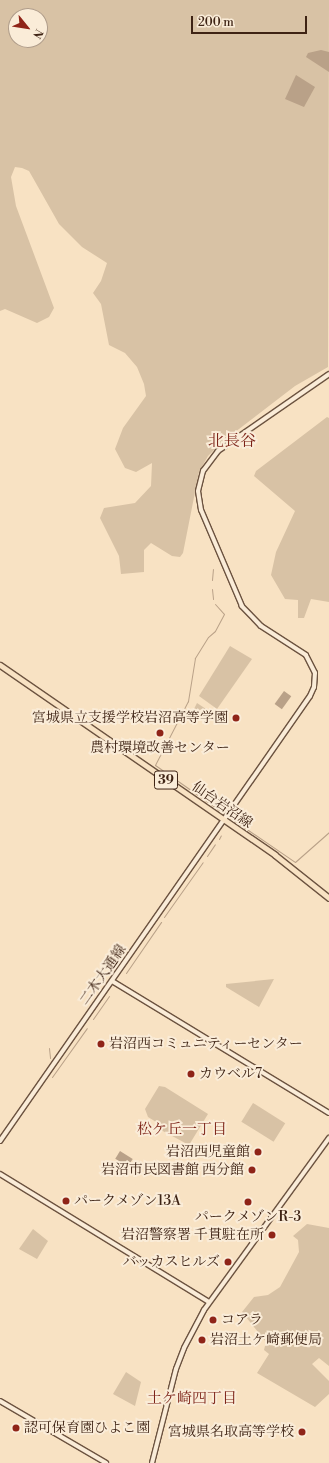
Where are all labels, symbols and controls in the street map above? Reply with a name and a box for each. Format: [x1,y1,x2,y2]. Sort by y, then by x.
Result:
north arrow [8,8,48,48]
scale bar [193,8,309,34]
text: 200 m [198,15,234,30]
text: N [29,26,46,41]
district label: 北長谷 [208,431,256,451]
place label: 宮城県立支援学校岩沼高等学園 [32,710,228,726]
marker: 宮城県立支援学校岩沼高等学園 [231,713,241,723]
marker: 農村環境改善センター [155,728,165,738]
place label: 農村環境改善センター [90,740,230,756]
road number: 39 [153,769,179,791]
street label: 仙台岩沼線 [189,778,255,832]
street label: 二木大通線 [76,942,130,1008]
place label: 岩沼西コミュニティーセンター [109,1036,305,1052]
marker: 岩沼西コミュニティーセンター [96,1039,106,1049]
place label: カウベル7 [199,1066,262,1082]
marker: カウベル7 [186,1069,196,1079]
district label: 松ケ丘一丁目 [137,1121,227,1139]
place label: 岩沼西児童館 [166,1144,250,1160]
marker: 岩沼西児童館 [253,1147,263,1157]
place label: 岩沼市民図書館 西分館 [101,1162,244,1178]
marker: 岩沼市民図書館 西分館 [247,1165,257,1175]
place label: パークメゾン13A [74,1193,181,1209]
marker: パークメゾン13A [61,1196,71,1206]
marker: パークメゾンR-3 [243,1197,253,1207]
place label: パークメゾンR-3 [194,1209,302,1225]
place label: 岩沼警察署 千貫駐在所 [121,1227,264,1243]
marker: 岩沼警察署 千貫駐在所 [267,1230,277,1240]
place label: バッカスヒルズ [122,1254,220,1270]
marker: バッカスヒルズ [223,1257,233,1267]
place label: コアラ [221,1312,263,1328]
marker: コアラ [208,1315,218,1325]
place label: 岩沼土ケ崎郵便局 [210,1332,322,1348]
marker: 岩沼土ケ崎郵便局 [197,1335,207,1345]
district label: 土ケ崎四丁目 [147,1390,237,1408]
place label: 認可保育園ひよこ園 [24,1420,150,1436]
marker: 認可保育園ひよこ園 [11,1423,21,1433]
place label: 宮城県名取高等学校 [168,1424,294,1440]
marker: 宮城県名取高等学校 [297,1427,307,1437]

